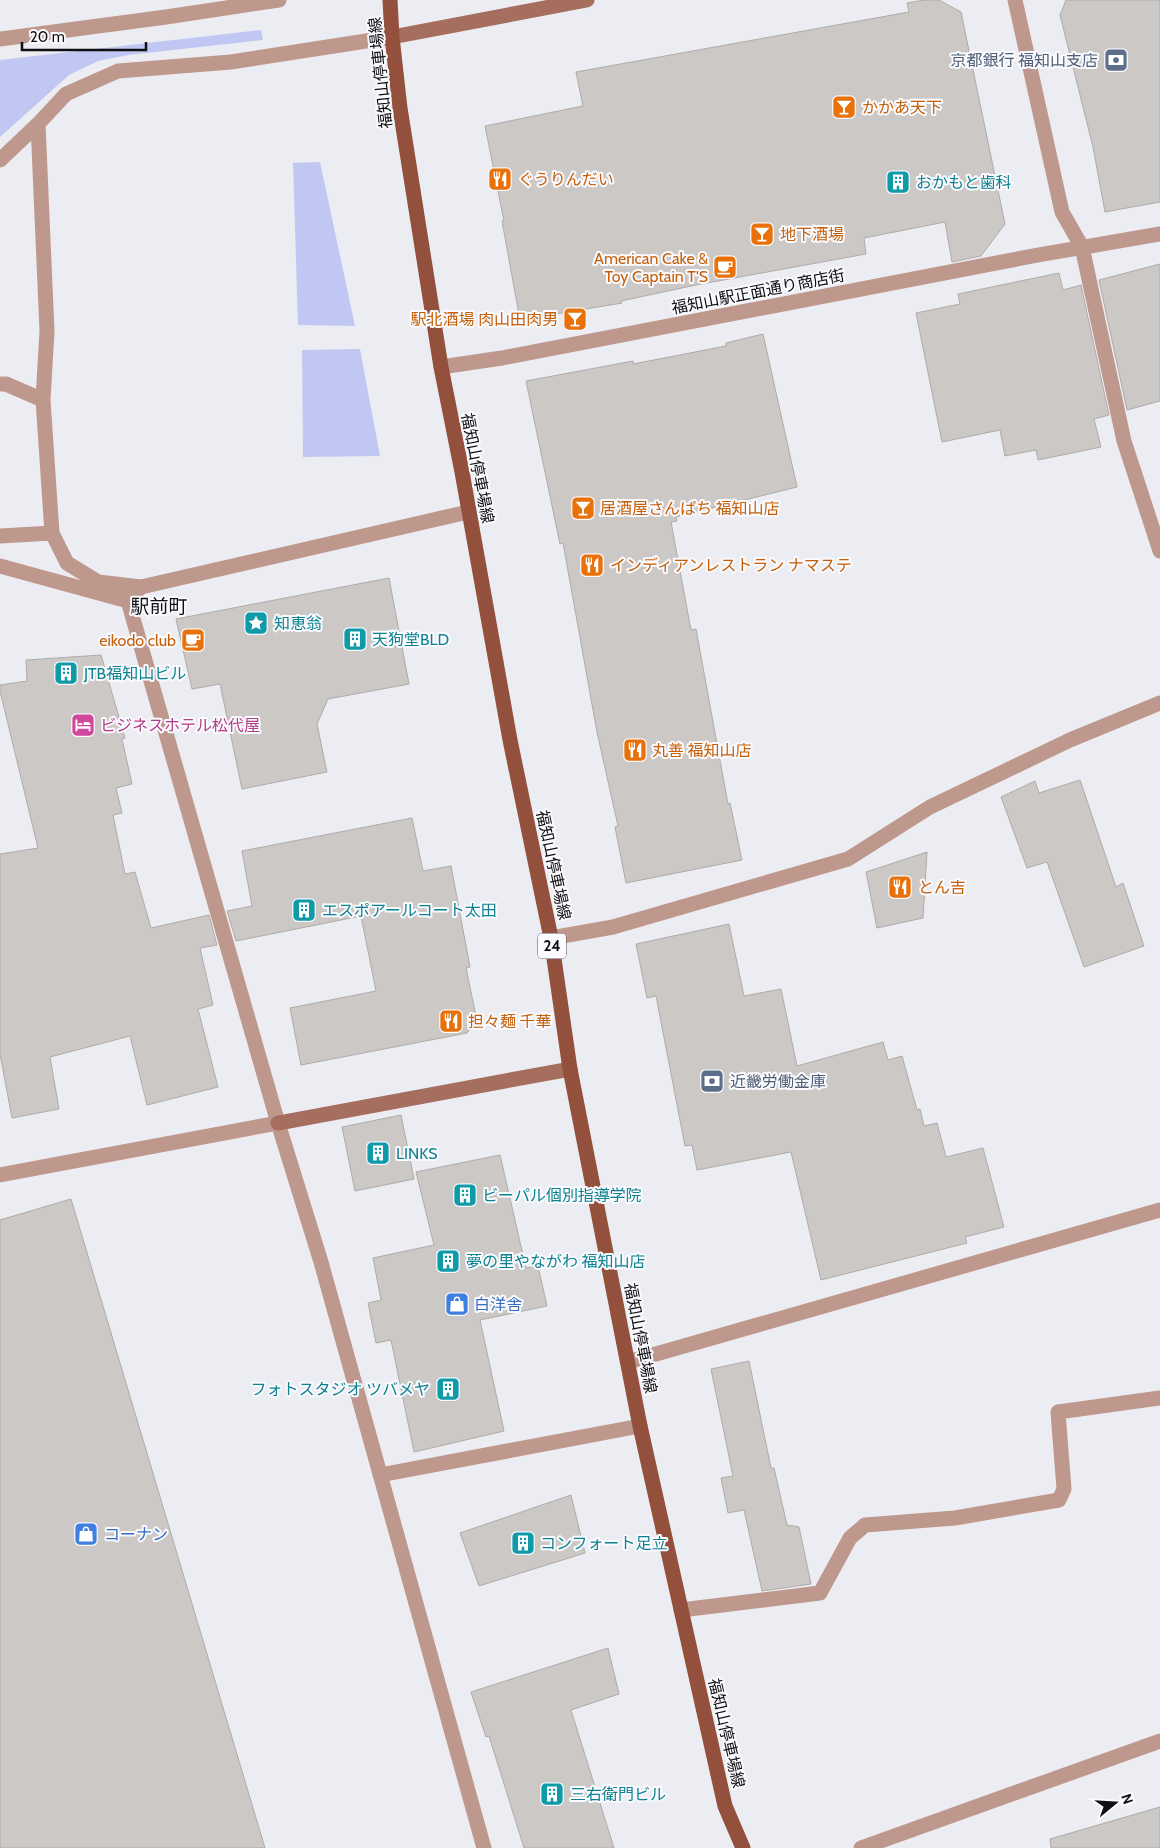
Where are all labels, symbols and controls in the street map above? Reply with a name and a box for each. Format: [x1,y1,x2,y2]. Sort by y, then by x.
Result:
street label: 福知山停車場線 [365,16,396,130]
scale bar [22,20,146,52]
text: 20 m [30,28,65,46]
bank icon: 京都銀行 福知山支店 [1103,47,1129,73]
place label: 京都銀行 福知山支店 [950,51,1098,70]
bar icon: かかあ天下 [831,94,857,120]
place label: かかあ天下 [862,98,942,117]
restaurant icon: ぐうりんだい [487,166,513,192]
building icon: おかもと歯科 [885,169,911,195]
place label: ぐうりんだい [518,170,614,189]
place label: おかもと歯科 [916,173,1012,192]
bar icon: 地下酒場 [749,221,775,247]
place label: 地下酒場 [780,225,844,244]
place label: American Cake & Toy Captain T'S [594,249,708,286]
cafe icon: American Cake & Toy Captain T'S [712,254,738,280]
street label: 福知山駅正面通り商店街 [670,265,846,318]
bar icon: 駅北酒場 肉山田肉男 [562,306,588,332]
place label: 駅北酒場 肉山田肉男 [410,310,558,329]
street label: 福知山停車場線 [457,411,498,525]
bar icon: 居酒屋さんぱち 福知山店 [570,495,596,521]
place label: 居酒屋さんぱち 福知山店 [600,499,780,518]
restaurant icon: インディアンレストラン ナマステ [579,552,605,578]
place label: インディアンレストラン ナマステ [610,556,852,575]
district label: 駅前町 [130,595,188,618]
place icon: 知恵翁 [243,610,269,636]
place label: 知恵翁 [274,614,322,633]
building icon: 天狗堂BLD [342,626,368,652]
cafe icon: eikodo club [180,627,206,653]
place label: 天狗堂BLD [372,630,449,649]
place label: eikodo club [99,631,176,650]
building icon: JTB福知山ビル [53,660,79,686]
place label: JTB福知山ビル [83,664,186,683]
hotel icon: ビジネスホテル松代屋 [70,712,96,738]
place label: ビジネスホテル松代屋 [100,716,260,735]
restaurant icon: 丸善 福知山店 [622,737,648,763]
place label: 丸善 福知山店 [652,741,752,760]
street label: 福知山停車場線 [533,808,574,922]
restaurant icon: とん吉 [887,874,913,900]
place label: とん吉 [918,878,966,897]
building icon: エスポアールコート太田 [291,897,317,923]
place label: エスポアールコート太田 [322,901,497,920]
road number: 24 [538,934,566,958]
restaurant icon: 担々麺 千華 [438,1008,464,1034]
place label: 担々麺 千華 [468,1012,552,1031]
bank icon: 近畿労働金庫 [699,1068,725,1094]
place label: 近畿労働金庫 [730,1072,826,1091]
building icon: LINKS [365,1140,391,1166]
place label: LINKS [396,1144,438,1163]
building icon: ビーパル個別指導学院 [452,1182,478,1208]
place label: ビーパル個別指導学院 [482,1186,642,1205]
building icon: 夢の里やながわ 福知山店 [435,1248,461,1274]
place label: 夢の里やながわ 福知山店 [466,1252,646,1271]
street label: 福知山停車場線 [620,1281,661,1395]
shop icon: 白洋舎 [444,1291,470,1317]
place label: 白洋舎 [474,1295,522,1314]
building icon: フォトスタジオ ツバメヤ [435,1376,461,1402]
place label: フォトスタジオ ツバメヤ [250,1380,430,1399]
shop icon: コーナン [73,1521,99,1547]
place label: コーナン [104,1525,168,1544]
building icon: コンフォート足立 [510,1530,536,1556]
place label: コンフォート足立 [540,1534,668,1553]
street label: 福知山停車場線 [705,1676,748,1790]
north arrow [1090,1778,1140,1828]
building icon: 三右衛門ビル [539,1781,565,1807]
place label: 三右衛門ビル [570,1785,666,1804]
text: N [1117,1791,1137,1806]

